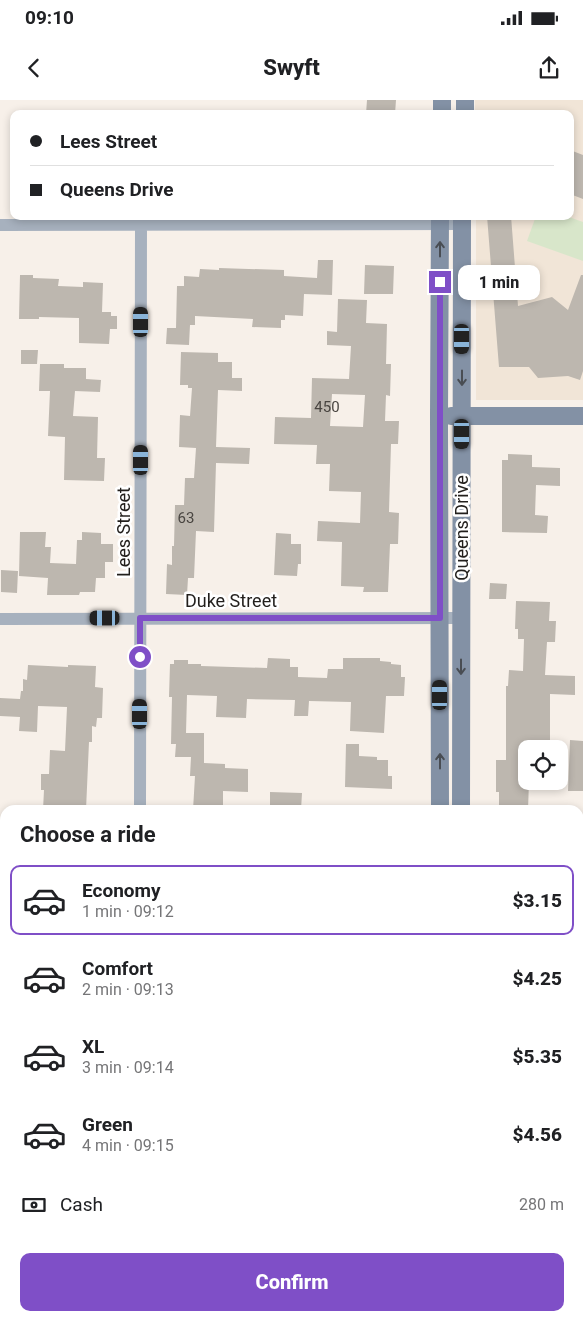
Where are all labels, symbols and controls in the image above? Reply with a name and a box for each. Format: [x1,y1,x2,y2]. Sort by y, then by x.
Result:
text: 09:10 [25,6,74,29]
icon: back [20,54,48,82]
icon: share [535,54,563,82]
text: Swyft [263,55,320,80]
text: Lees Street [60,130,157,153]
text: Queens Drive [60,178,174,201]
one-way arrow [435,241,445,258]
callout: 1 min [458,264,540,300]
route end [429,271,451,293]
text: 1 min [479,273,519,292]
car [133,307,148,337]
car [454,324,469,354]
one-way arrow [457,369,467,385]
house number: 450 [314,398,340,416]
car [454,419,469,449]
car [133,445,148,475]
street label: Queens Drive [451,475,472,581]
street label: Lees Street [113,487,134,577]
house number: 63 [178,509,194,527]
street label: Duke Street [185,590,277,611]
car [90,611,120,626]
route start [129,646,151,668]
one-way arrow [456,658,466,674]
car [432,680,447,710]
car [132,699,147,729]
map controls [518,740,568,790]
button: locate [518,740,568,790]
one-way arrow [435,754,445,770]
text: Choose a ride [20,822,156,847]
icon: car [22,878,67,923]
text: Economy [82,879,161,902]
text: $3.15 [513,889,562,912]
text: 1 min · 09:12 [82,902,174,921]
icon: car [22,956,67,1001]
text: Comfort [82,957,153,980]
text: $4.25 [513,967,562,990]
text: 2 min · 09:13 [82,980,174,999]
icon: car [22,1034,67,1079]
text: XL [82,1035,104,1058]
text: $5.35 [513,1045,562,1068]
text: 3 min · 09:14 [82,1058,174,1077]
icon: car [22,1112,67,1157]
text: Green [82,1113,133,1136]
text: $4.56 [513,1123,562,1146]
text: 4 min · 09:15 [82,1136,174,1155]
icon: cash [20,1191,48,1219]
text: Cash [60,1193,103,1216]
text: 280 m [519,1195,564,1214]
button: Confirm [20,1253,564,1311]

